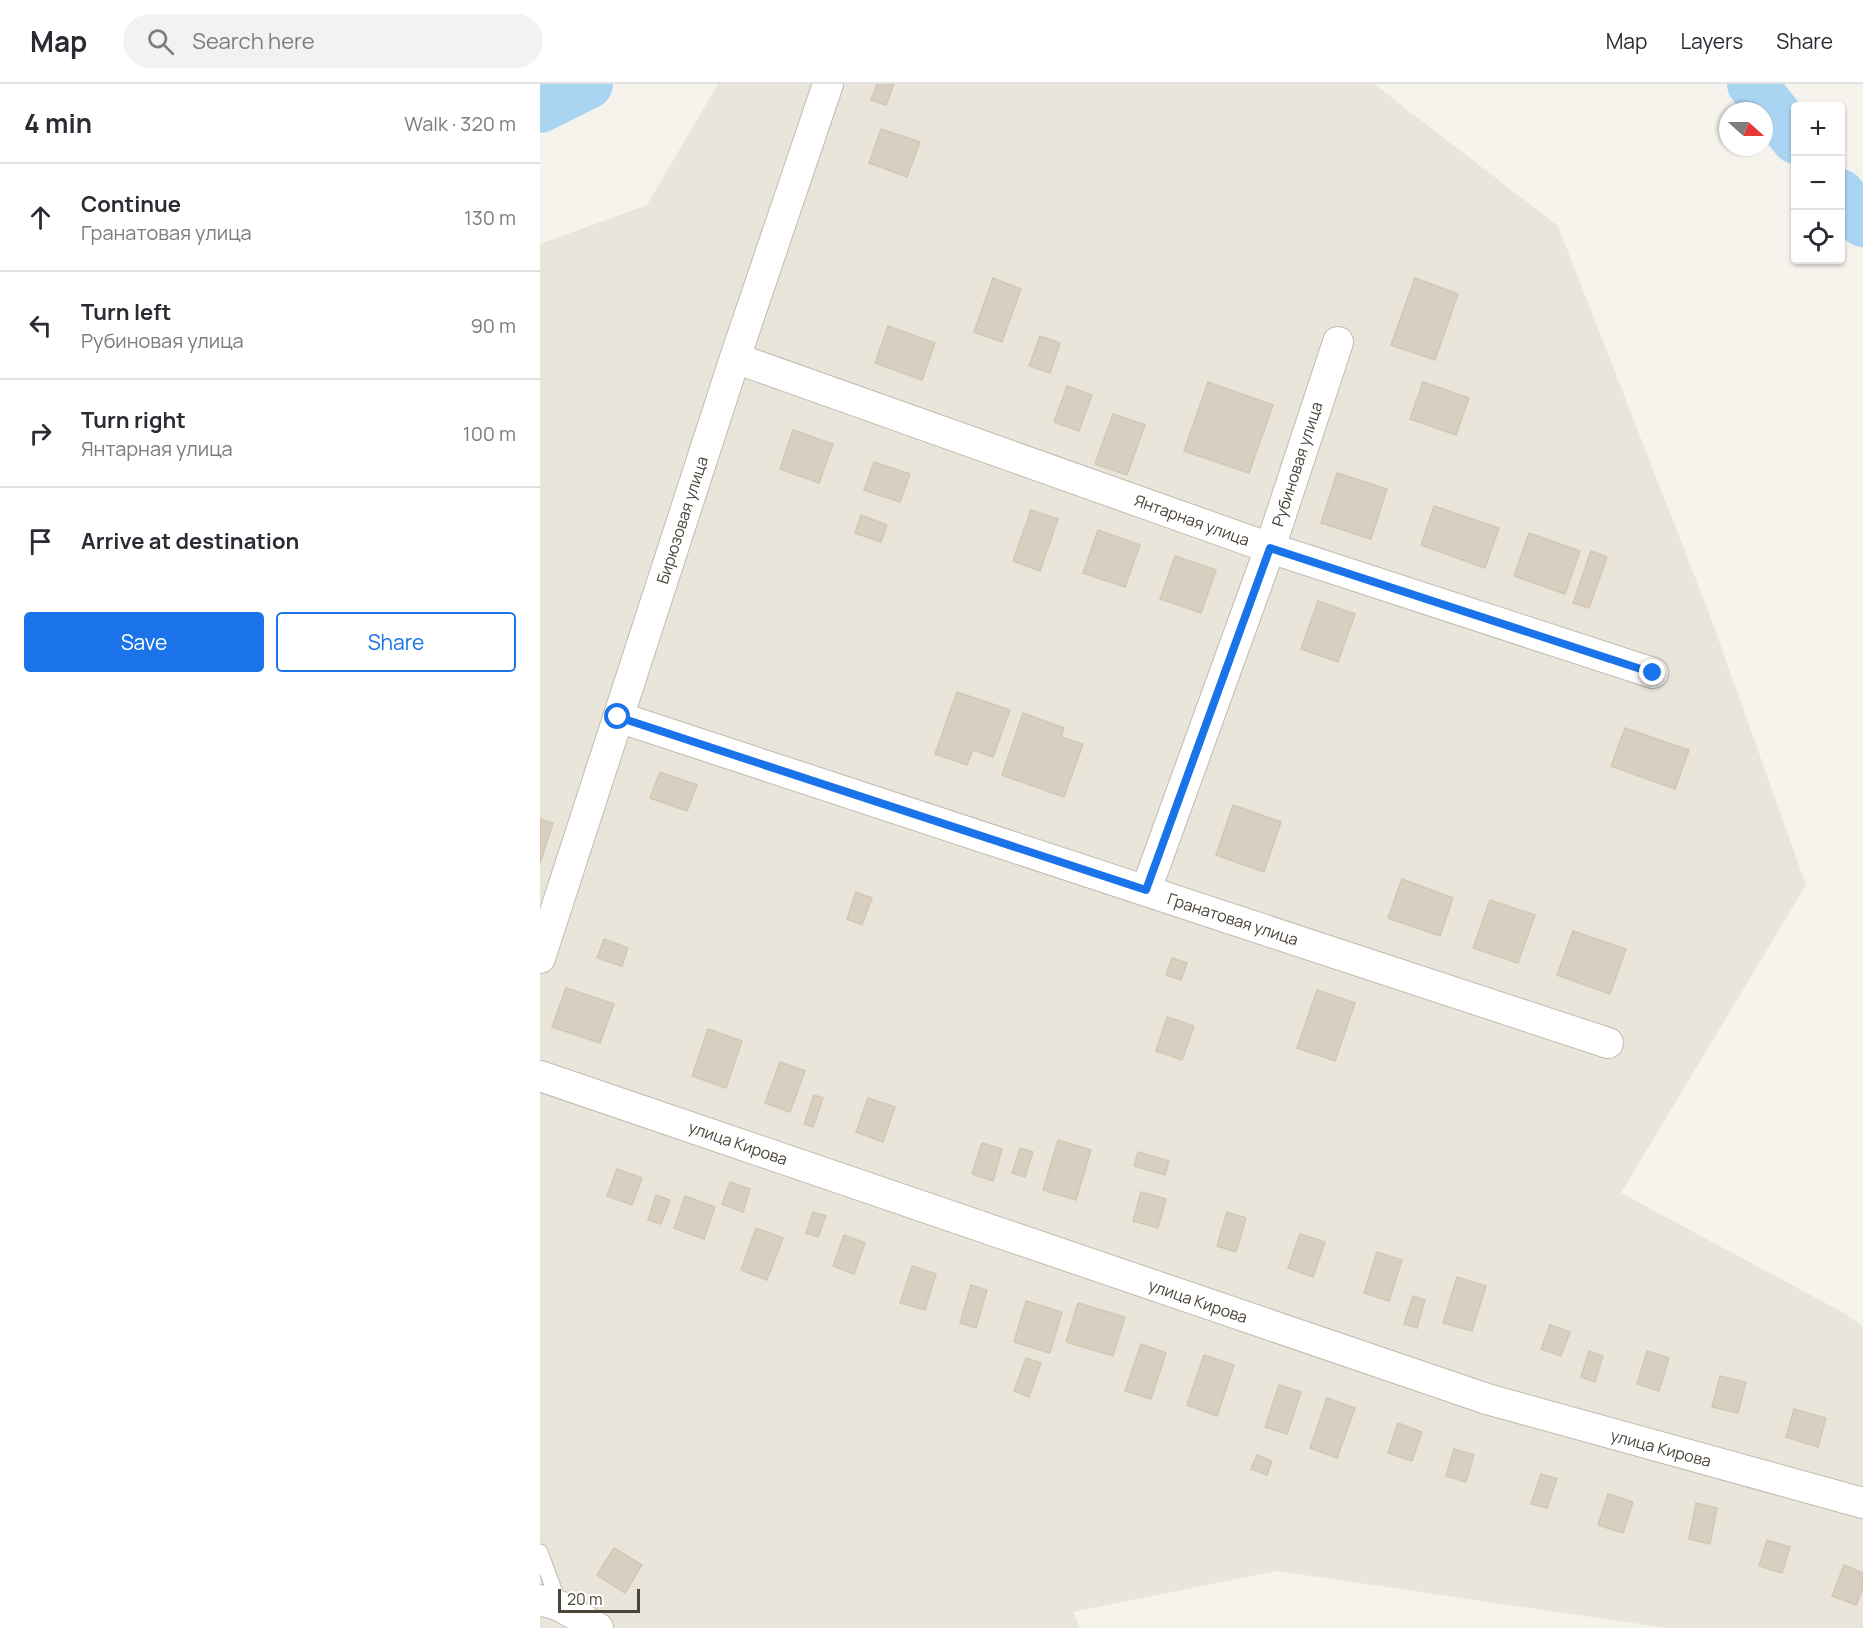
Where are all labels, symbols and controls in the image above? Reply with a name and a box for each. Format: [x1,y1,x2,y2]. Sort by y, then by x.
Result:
search box [123,14,543,68]
text: Map [30,22,87,60]
icon: search [144,25,177,58]
text: Search here [192,26,315,56]
text: Map [1606,27,1647,55]
text: Layers [1680,27,1743,55]
text: Share [1776,27,1833,55]
north arrow [1719,102,1773,156]
map controls [1791,102,1845,264]
button: + [1791,102,1845,156]
text: 4 min [24,105,92,141]
text: Walk · 320 m [404,110,516,137]
button: − [1791,156,1845,210]
text: Continue [81,189,181,219]
icon: ahead [24,201,57,234]
text: 130 m [464,204,516,231]
button: locate [1791,210,1845,264]
text: Гранатовая улица [81,219,252,246]
text: Turn left [81,297,171,327]
icon: left [24,309,57,342]
text: 90 m [470,312,516,339]
text: Рубиновая улица [81,327,244,354]
street label: Рубиновая улица [1266,399,1328,529]
text: Turn right [81,405,186,435]
icon: right [24,417,57,450]
text: 100 m [463,420,516,447]
text: Янтарная улица [81,435,233,462]
street label: Бирюзовая улица [651,453,713,587]
street label: Янтарная улица [1131,489,1253,551]
icon: arrive [24,525,57,558]
text: Arrive at destination [81,526,299,556]
button: Save [24,612,264,672]
button: Share [276,612,516,672]
route end [1639,659,1665,685]
route start [604,703,630,729]
street label: Гранатовая улица [1165,887,1301,951]
street label: улица Кирова [686,1116,790,1170]
street label: улица Кирова [1146,1274,1250,1328]
street label: улица Кирова [1608,1424,1714,1472]
scale bar [558,1586,640,1614]
text: 20 m [567,1588,603,1610]

